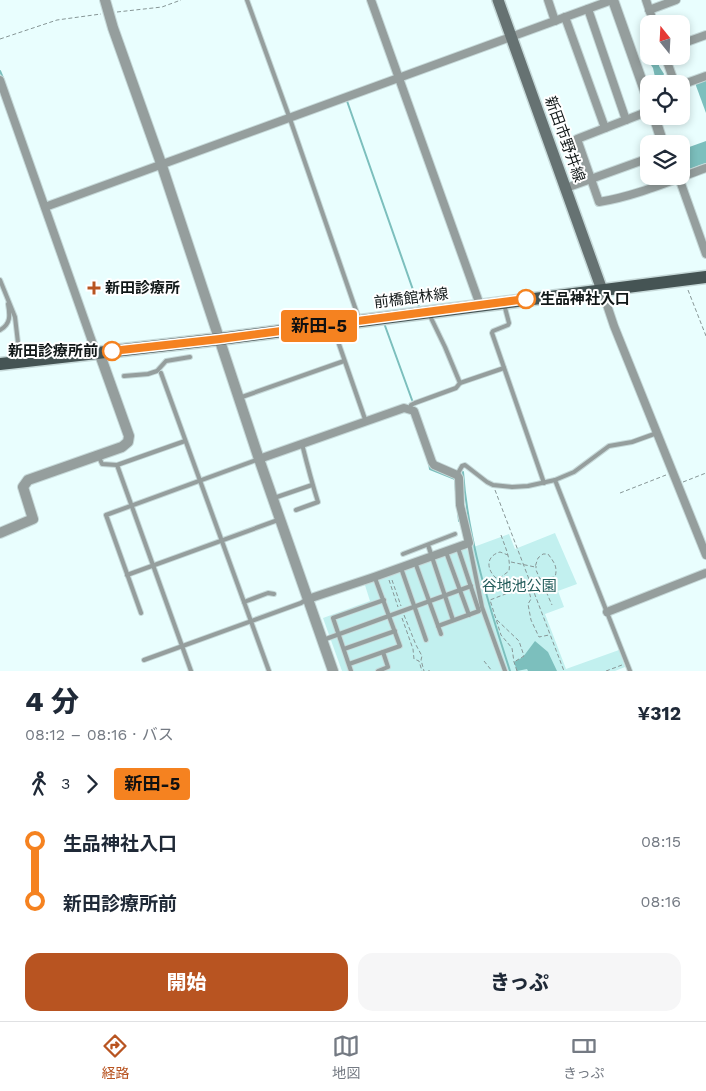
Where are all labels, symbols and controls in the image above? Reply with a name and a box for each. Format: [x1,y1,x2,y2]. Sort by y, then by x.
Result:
north arrow [640,15,690,65]
map controls [640,15,690,185]
button: locate [640,75,690,125]
street label: 新田市野井線 [541,94,589,184]
button: layers [640,135,690,185]
place label: 新田診療所 [105,279,180,297]
marker: 新田診療所 [87,281,101,295]
street label: 前橋館林線 [373,284,449,312]
marker: 生品神社入口 [516,289,536,309]
place label: 生品神社入口 [540,290,630,308]
line badge: 新田-5 [284,310,354,342]
text: 新田-5 [291,315,347,336]
marker: 新田診療所前 [102,341,122,361]
place label: 新田診療所前 [8,342,98,360]
park label: 谷地池公園 [481,577,557,595]
text: 4 分 [25,685,79,718]
text: ¥312 [638,702,681,725]
text: 08:12 – 08:16 · バス [25,725,174,744]
icon: walk [25,770,53,798]
icon: forward [78,770,106,798]
text: 新田-5 [124,773,180,794]
text: 3 [61,774,70,793]
text: 生品神社入口 [63,832,177,855]
text: 08:15 [641,832,681,851]
text: 新田診療所前 [63,892,177,915]
text: 08:16 [640,892,681,911]
button: 開始 [25,953,348,1011]
button: きっぷ [358,953,681,1011]
tab: 経路 [101,1032,129,1082]
tab: 地図 [332,1032,360,1082]
tab: きっぷ [563,1032,605,1082]

